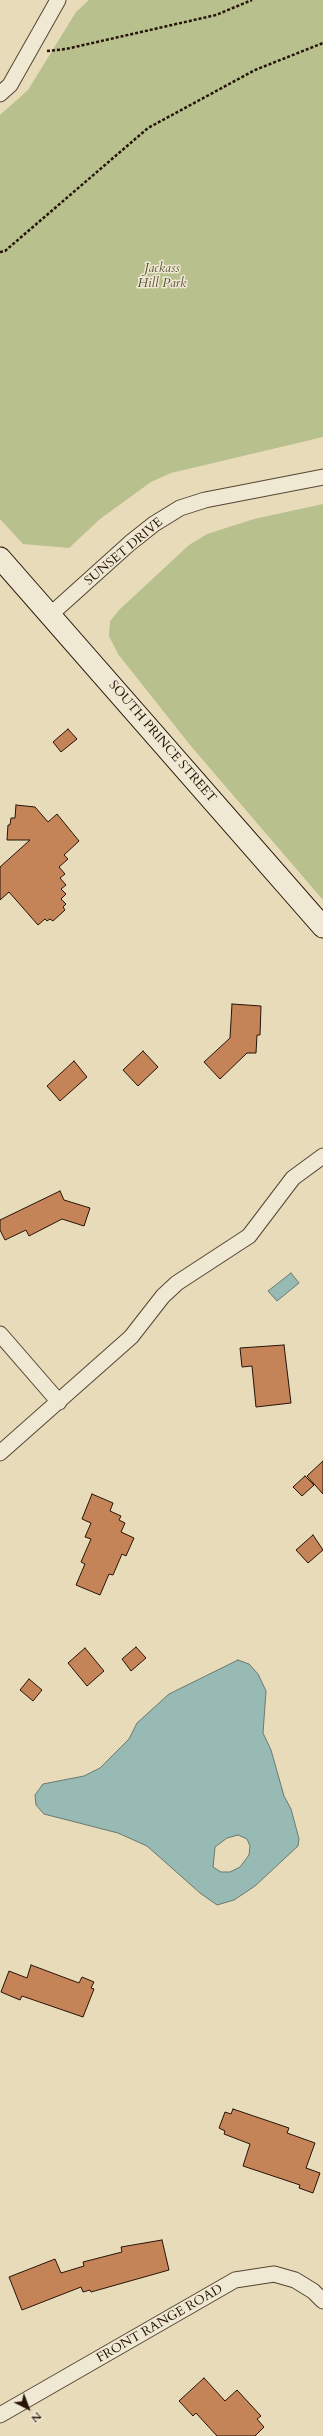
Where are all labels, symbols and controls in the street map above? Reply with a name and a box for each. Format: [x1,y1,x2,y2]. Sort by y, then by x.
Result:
park label: Jackass Hill Park [138,261,186,292]
street label: SUNSET DRIVE [82,515,166,589]
street label: SOUTH PRINCE STREET [105,678,219,806]
street label: FRONT RANGE ROAD [94,2282,226,2366]
north arrow [8,2388,48,2428]
text: N [28,2409,45,2426]

